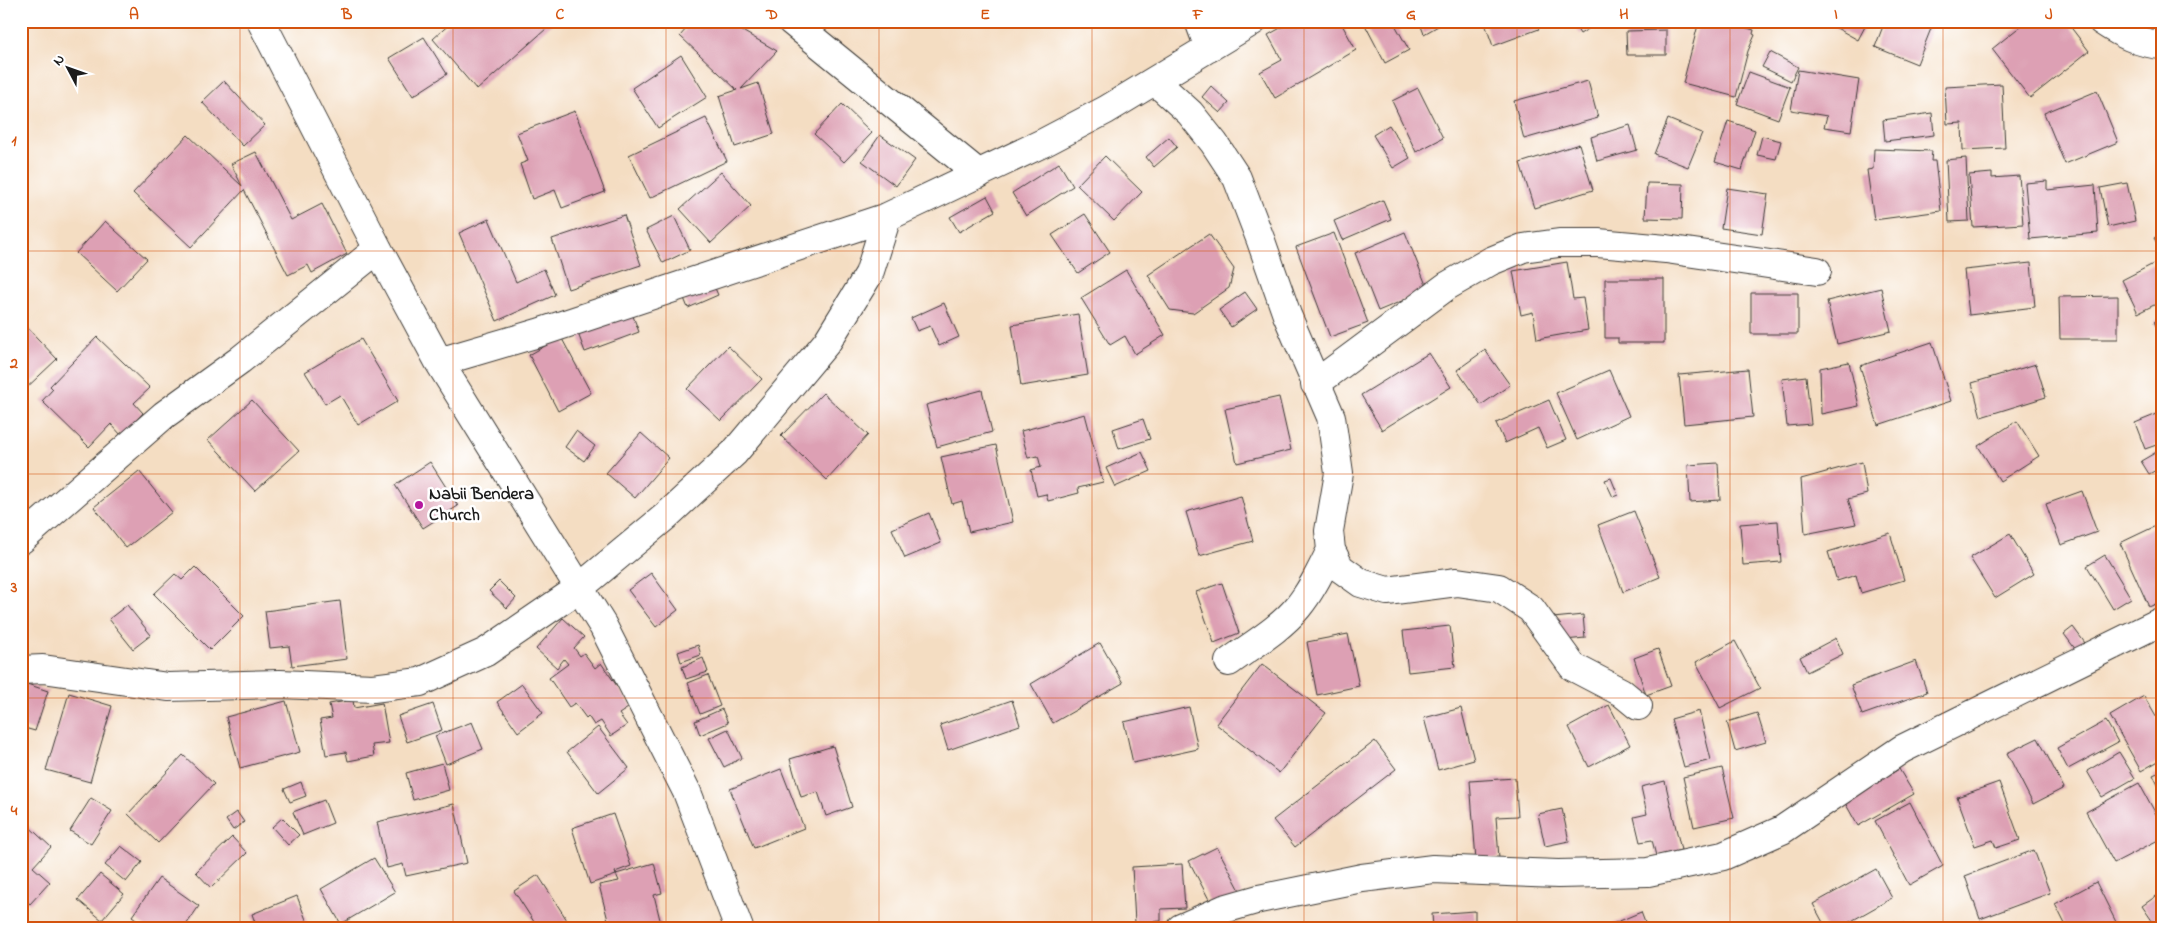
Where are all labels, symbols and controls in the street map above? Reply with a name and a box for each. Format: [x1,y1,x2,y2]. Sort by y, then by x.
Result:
text: A [129,3,139,27]
text: B [341,3,353,27]
text: C [556,3,565,27]
text: D [765,3,778,27]
text: E [980,3,990,27]
text: F [1192,3,1204,27]
text: G [1406,3,1416,27]
text: H [1619,3,1629,27]
text: I [1834,3,1838,27]
text: J [2045,3,2053,27]
north arrow [42,42,92,92]
text: N [48,50,70,71]
text: 1 [11,129,17,153]
text: 2 [9,352,18,376]
place label: Nabii Bendera Church [429,482,534,529]
marker: Nabii Bendera Church [413,499,425,511]
text: 3 [10,576,18,600]
text: 4 [10,799,18,823]

